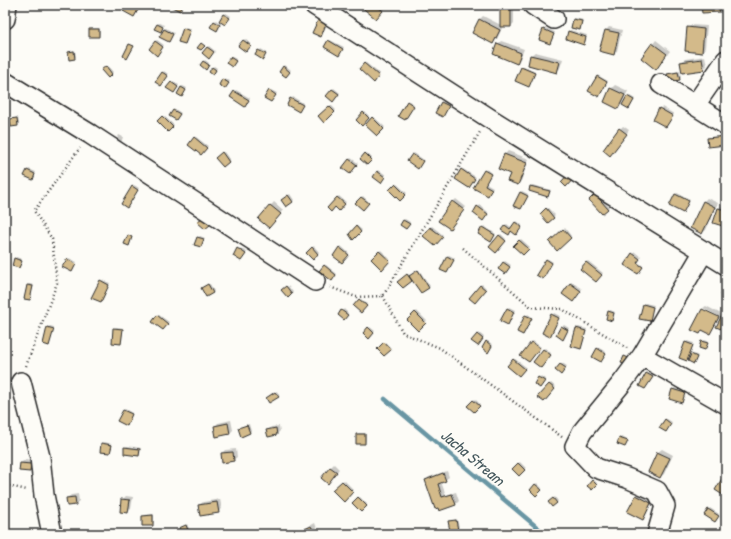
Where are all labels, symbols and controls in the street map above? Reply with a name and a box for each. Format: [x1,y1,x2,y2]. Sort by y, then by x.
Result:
water label: Jacha Stream [436,424,511,491]

